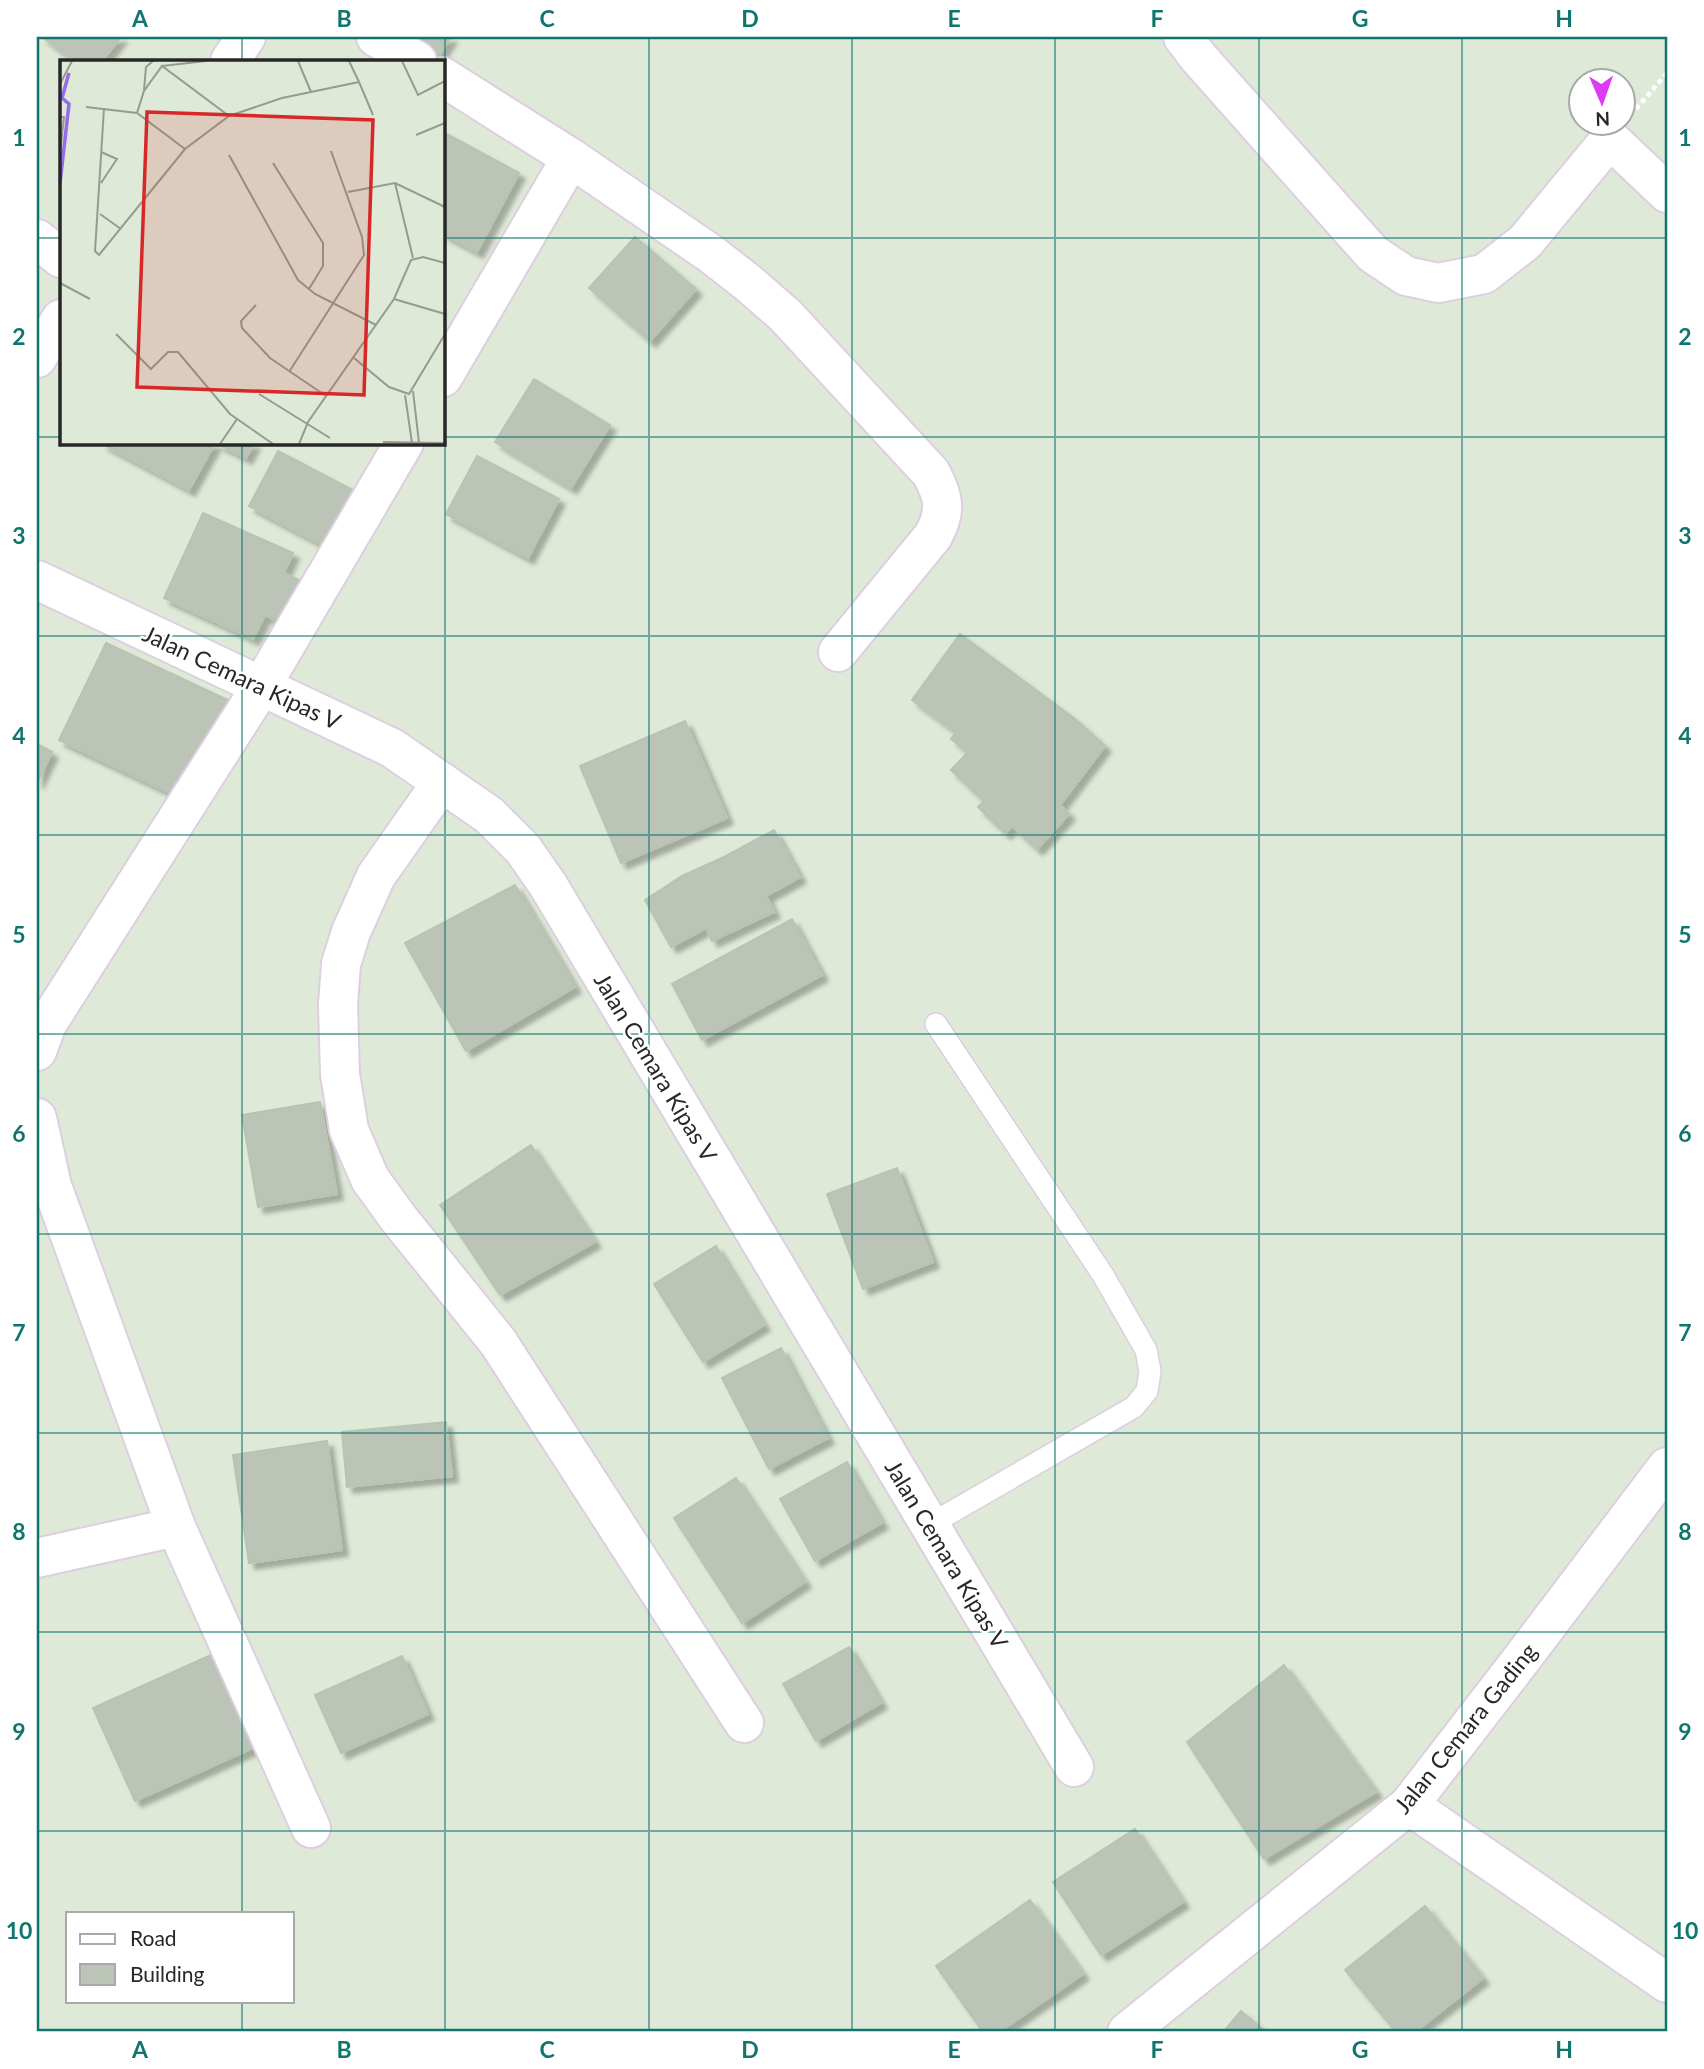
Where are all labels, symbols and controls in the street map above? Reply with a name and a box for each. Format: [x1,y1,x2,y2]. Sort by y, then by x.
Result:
text: A [131,4,149,32]
text: B [336,4,352,32]
text: C [539,4,555,32]
text: D [741,4,759,32]
text: E [947,4,961,32]
text: F [1150,4,1164,32]
text: G [1352,4,1368,32]
text: H [1555,4,1573,32]
inset map [60,60,444,444]
north arrow [1568,66,1638,136]
text: N [1595,108,1610,131]
text: 1 [12,123,26,151]
text: 1 [1678,123,1692,151]
text: 2 [12,322,26,350]
text: 2 [1678,322,1692,350]
text: 3 [12,521,26,549]
text: 3 [1678,521,1692,549]
street label: Jalan Cemara Kipas V [139,619,346,735]
text: 4 [12,721,26,749]
text: 4 [1678,721,1692,749]
text: 5 [12,920,26,948]
text: 5 [1678,920,1692,948]
street label: Jalan Cemara Kipas V [589,968,724,1167]
text: 6 [12,1119,26,1147]
text: 6 [1678,1119,1692,1147]
text: 7 [12,1318,26,1346]
text: 7 [1678,1318,1692,1346]
street label: Jalan Cemara Kipas V [880,1455,1015,1654]
text: 8 [12,1517,26,1545]
text: 8 [1678,1517,1692,1545]
street label: Jalan Cemara Gading [1388,1637,1542,1819]
text: 9 [12,1717,26,1745]
text: 9 [1678,1717,1692,1745]
legend [66,1912,294,2002]
text: 10 [6,1916,32,1944]
text: 10 [1672,1916,1698,1944]
text: Road [130,1925,177,1950]
text: Building [130,1961,205,1986]
text: A [131,2035,149,2063]
text: B [336,2035,352,2063]
text: C [539,2035,555,2063]
text: D [741,2035,759,2063]
text: E [947,2035,961,2063]
text: F [1150,2035,1164,2063]
text: G [1352,2035,1368,2063]
text: H [1555,2035,1573,2063]

